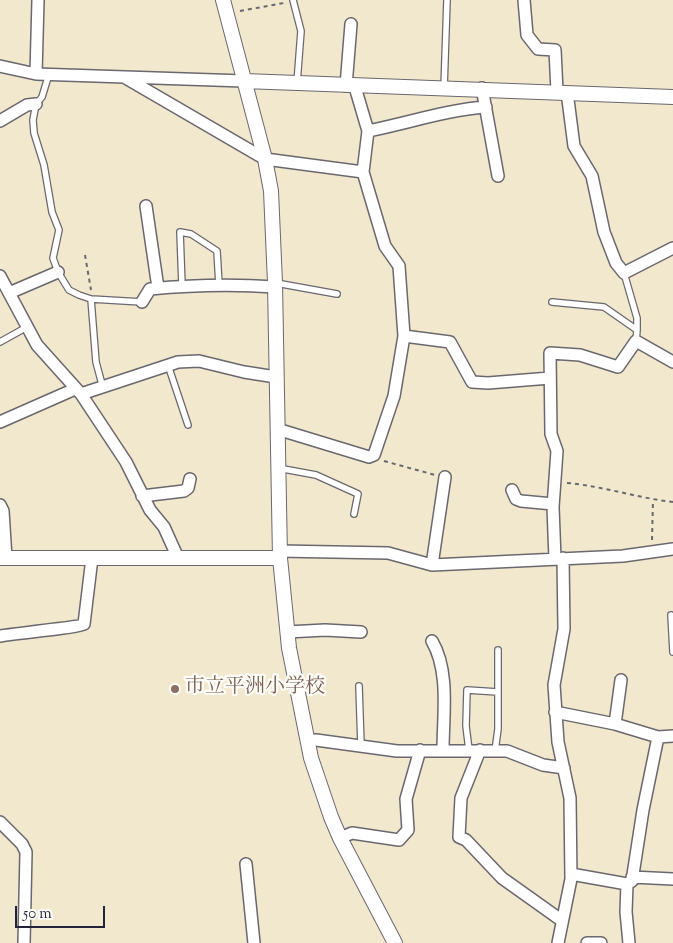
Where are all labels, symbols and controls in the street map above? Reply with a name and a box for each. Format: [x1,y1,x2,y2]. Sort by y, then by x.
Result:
place label: 市立平洲小学校 [185,677,325,701]
marker: 市立平洲小学校 [169,683,181,695]
scale bar [18,896,108,928]
text: 50 m [23,904,52,925]

